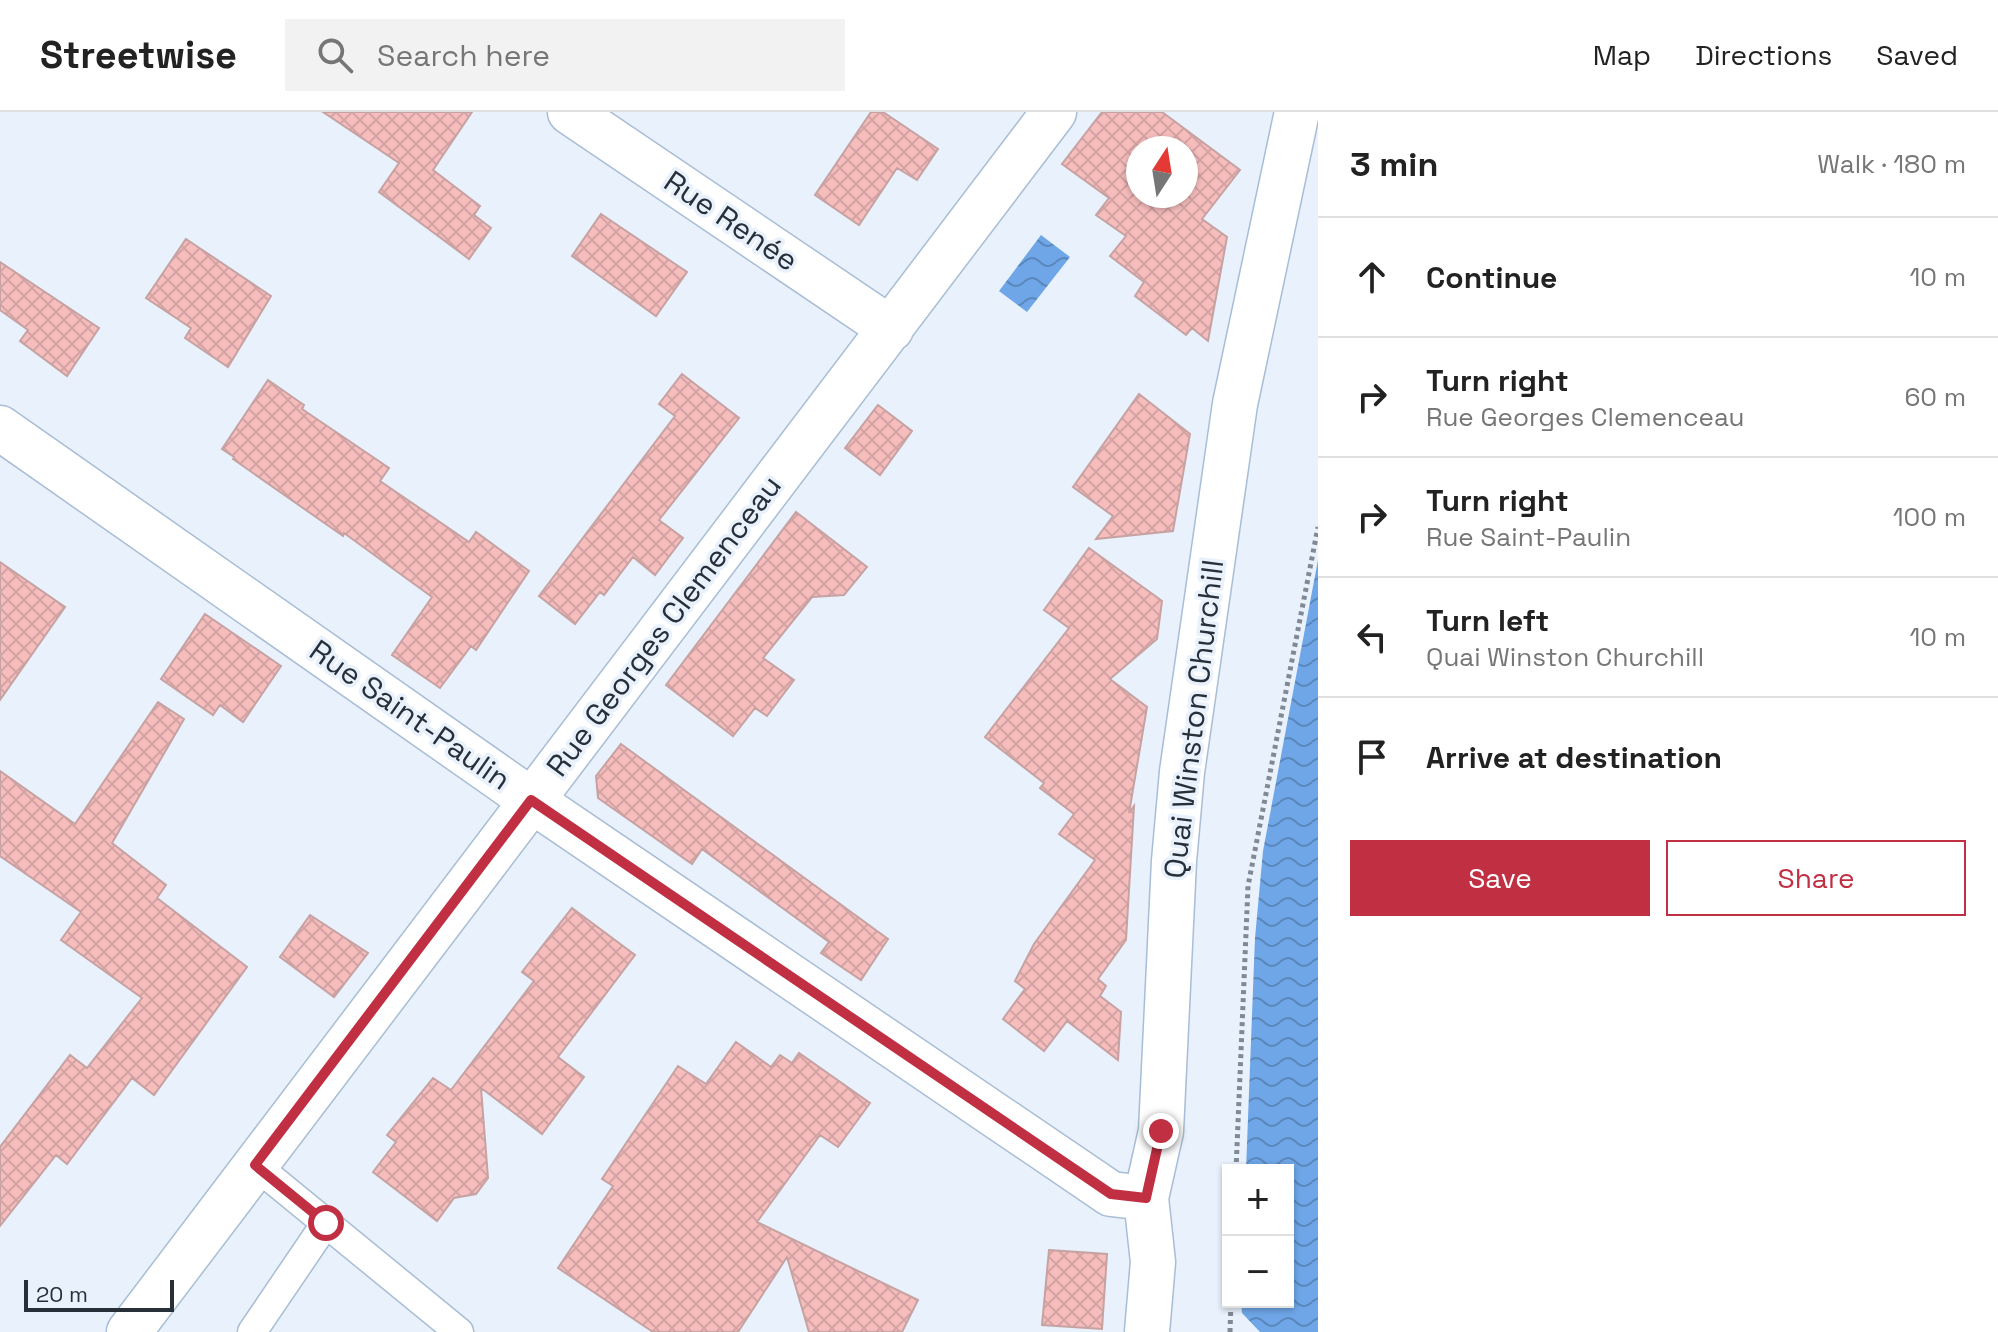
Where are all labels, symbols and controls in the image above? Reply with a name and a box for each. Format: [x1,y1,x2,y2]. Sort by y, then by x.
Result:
search box [285,19,845,91]
text: Streetwise [40,31,237,79]
icon: search [313,33,357,77]
text: Search here [377,36,550,75]
text: Map [1593,37,1651,73]
text: Directions [1695,37,1832,73]
text: Saved [1876,37,1958,73]
north arrow [1126,136,1198,208]
text: 3 min [1350,143,1438,186]
text: Walk · 180 m [1817,147,1966,181]
street label: Rue Renée [657,162,806,280]
icon: ahead [1350,255,1394,299]
text: Continue [1426,258,1557,297]
text: 10 m [1909,260,1966,294]
text: Turn right [1426,361,1569,400]
icon: right [1350,375,1394,419]
text: 60 m [1904,380,1966,414]
text: Rue Georges Clemenceau [1426,400,1744,434]
street label: Rue Georges Clemenceau [537,467,790,784]
text: Turn right [1426,481,1569,520]
icon: right [1350,495,1394,539]
text: 100 m [1893,500,1966,534]
text: Rue Saint-Paulin [1426,520,1631,554]
street label: Quai Winston Churchill [1155,557,1232,881]
text: Turn left [1426,601,1549,640]
icon: left [1350,615,1394,659]
text: 10 m [1909,620,1966,654]
street label: Rue Saint-Paulin [302,631,518,798]
text: Quai Winston Churchill [1426,640,1704,674]
icon: arrive [1350,735,1394,779]
text: Arrive at destination [1426,738,1722,777]
button: Save [1350,840,1650,916]
button: Share [1666,840,1966,916]
route end [1143,1113,1179,1149]
map controls [1222,1164,1294,1308]
button: + [1222,1164,1294,1236]
route start [308,1205,344,1241]
button: − [1222,1236,1294,1308]
scale bar [24,1276,174,1312]
text: 20 m [36,1280,88,1308]

